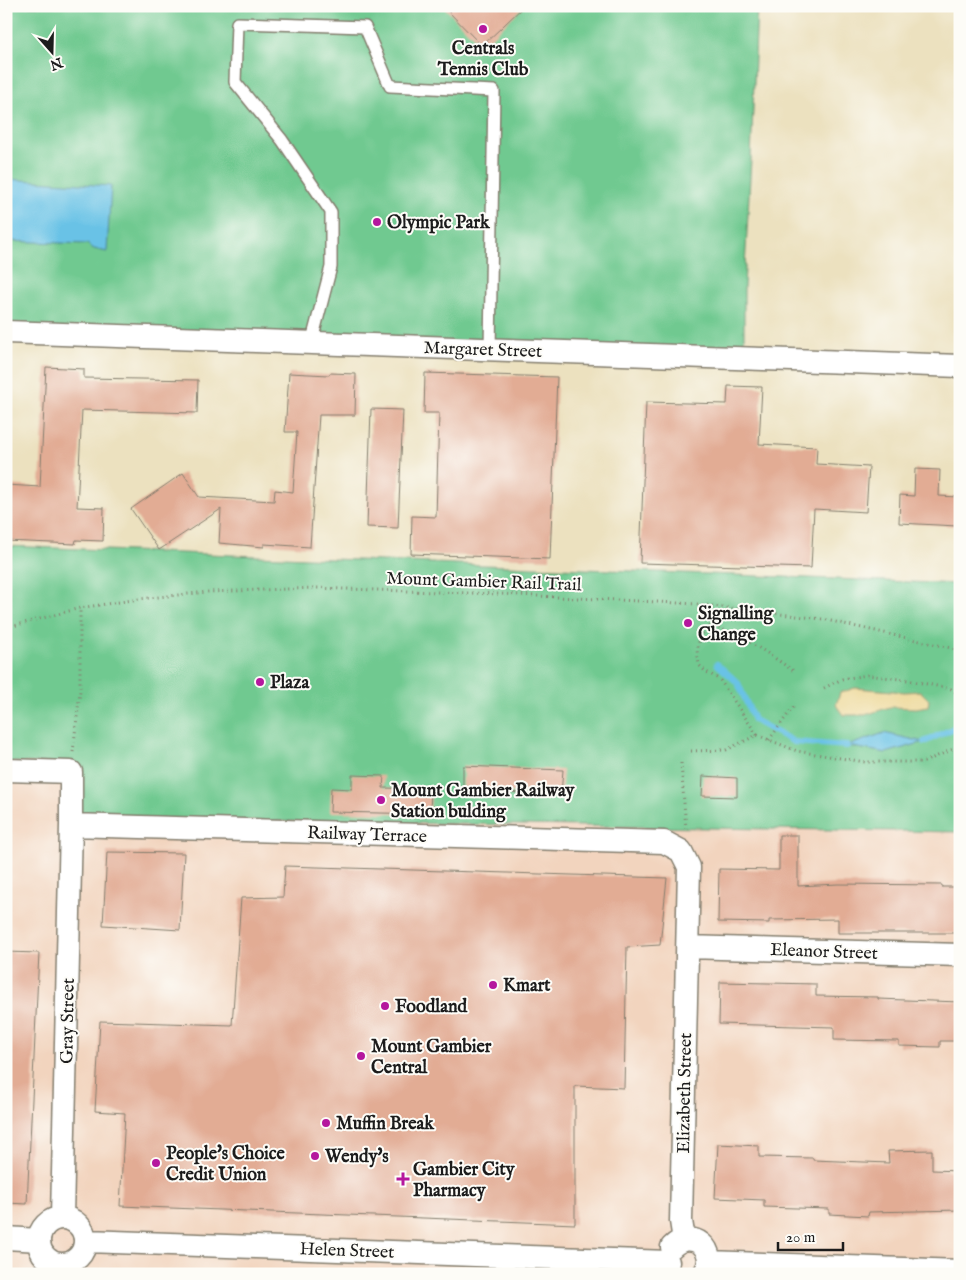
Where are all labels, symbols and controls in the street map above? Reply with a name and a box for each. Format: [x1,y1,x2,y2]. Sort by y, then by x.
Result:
marker: Centrals Tennis Club [477,23,489,35]
north arrow [28,28,78,78]
place label: Centrals Tennis Club [437,38,529,82]
text: N [47,52,66,74]
place label: Olympic Park [387,212,491,235]
marker: Olympic Park [371,216,383,228]
street label: Margaret Street [423,337,543,364]
street label: Mount Gambier Rail Trail [386,568,582,597]
place label: Signalling Change [698,603,774,647]
marker: Signalling Change [682,617,694,629]
place label: Plaza [270,672,310,695]
marker: Plaza [254,676,266,688]
place label: Mount Gambier Railway Station bulding [391,780,576,824]
marker: Mount Gambier Railway Station bulding [375,794,387,806]
street label: Railway Terrace [307,822,427,849]
street label: Eleanor Street [770,939,878,966]
place label: Kmart [503,975,551,998]
street label: Gray Street [56,978,81,1064]
marker: Kmart [487,979,499,991]
place label: Foodland [395,996,468,1019]
marker: Foodland [379,1000,391,1012]
street label: Elizabeth Street [673,1033,698,1154]
place label: Mount Gambier Central [371,1036,492,1080]
marker: Mount Gambier Central [355,1050,367,1062]
place label: Muffin Break [336,1113,435,1136]
marker: Muffin Break [320,1117,332,1129]
place label: People's Choice Credit Union [166,1143,285,1187]
place label: Wendy's [324,1146,389,1169]
marker: Wendy's [309,1150,321,1162]
marker: People's Choice Credit Union [150,1157,162,1169]
place label: Gambier City Pharmacy [413,1159,516,1203]
marker: Gambier City Pharmacy [397,1173,409,1185]
scale bar [778,1220,844,1252]
text: 20 m [786,1228,816,1247]
street label: Helen Street [299,1238,395,1265]

